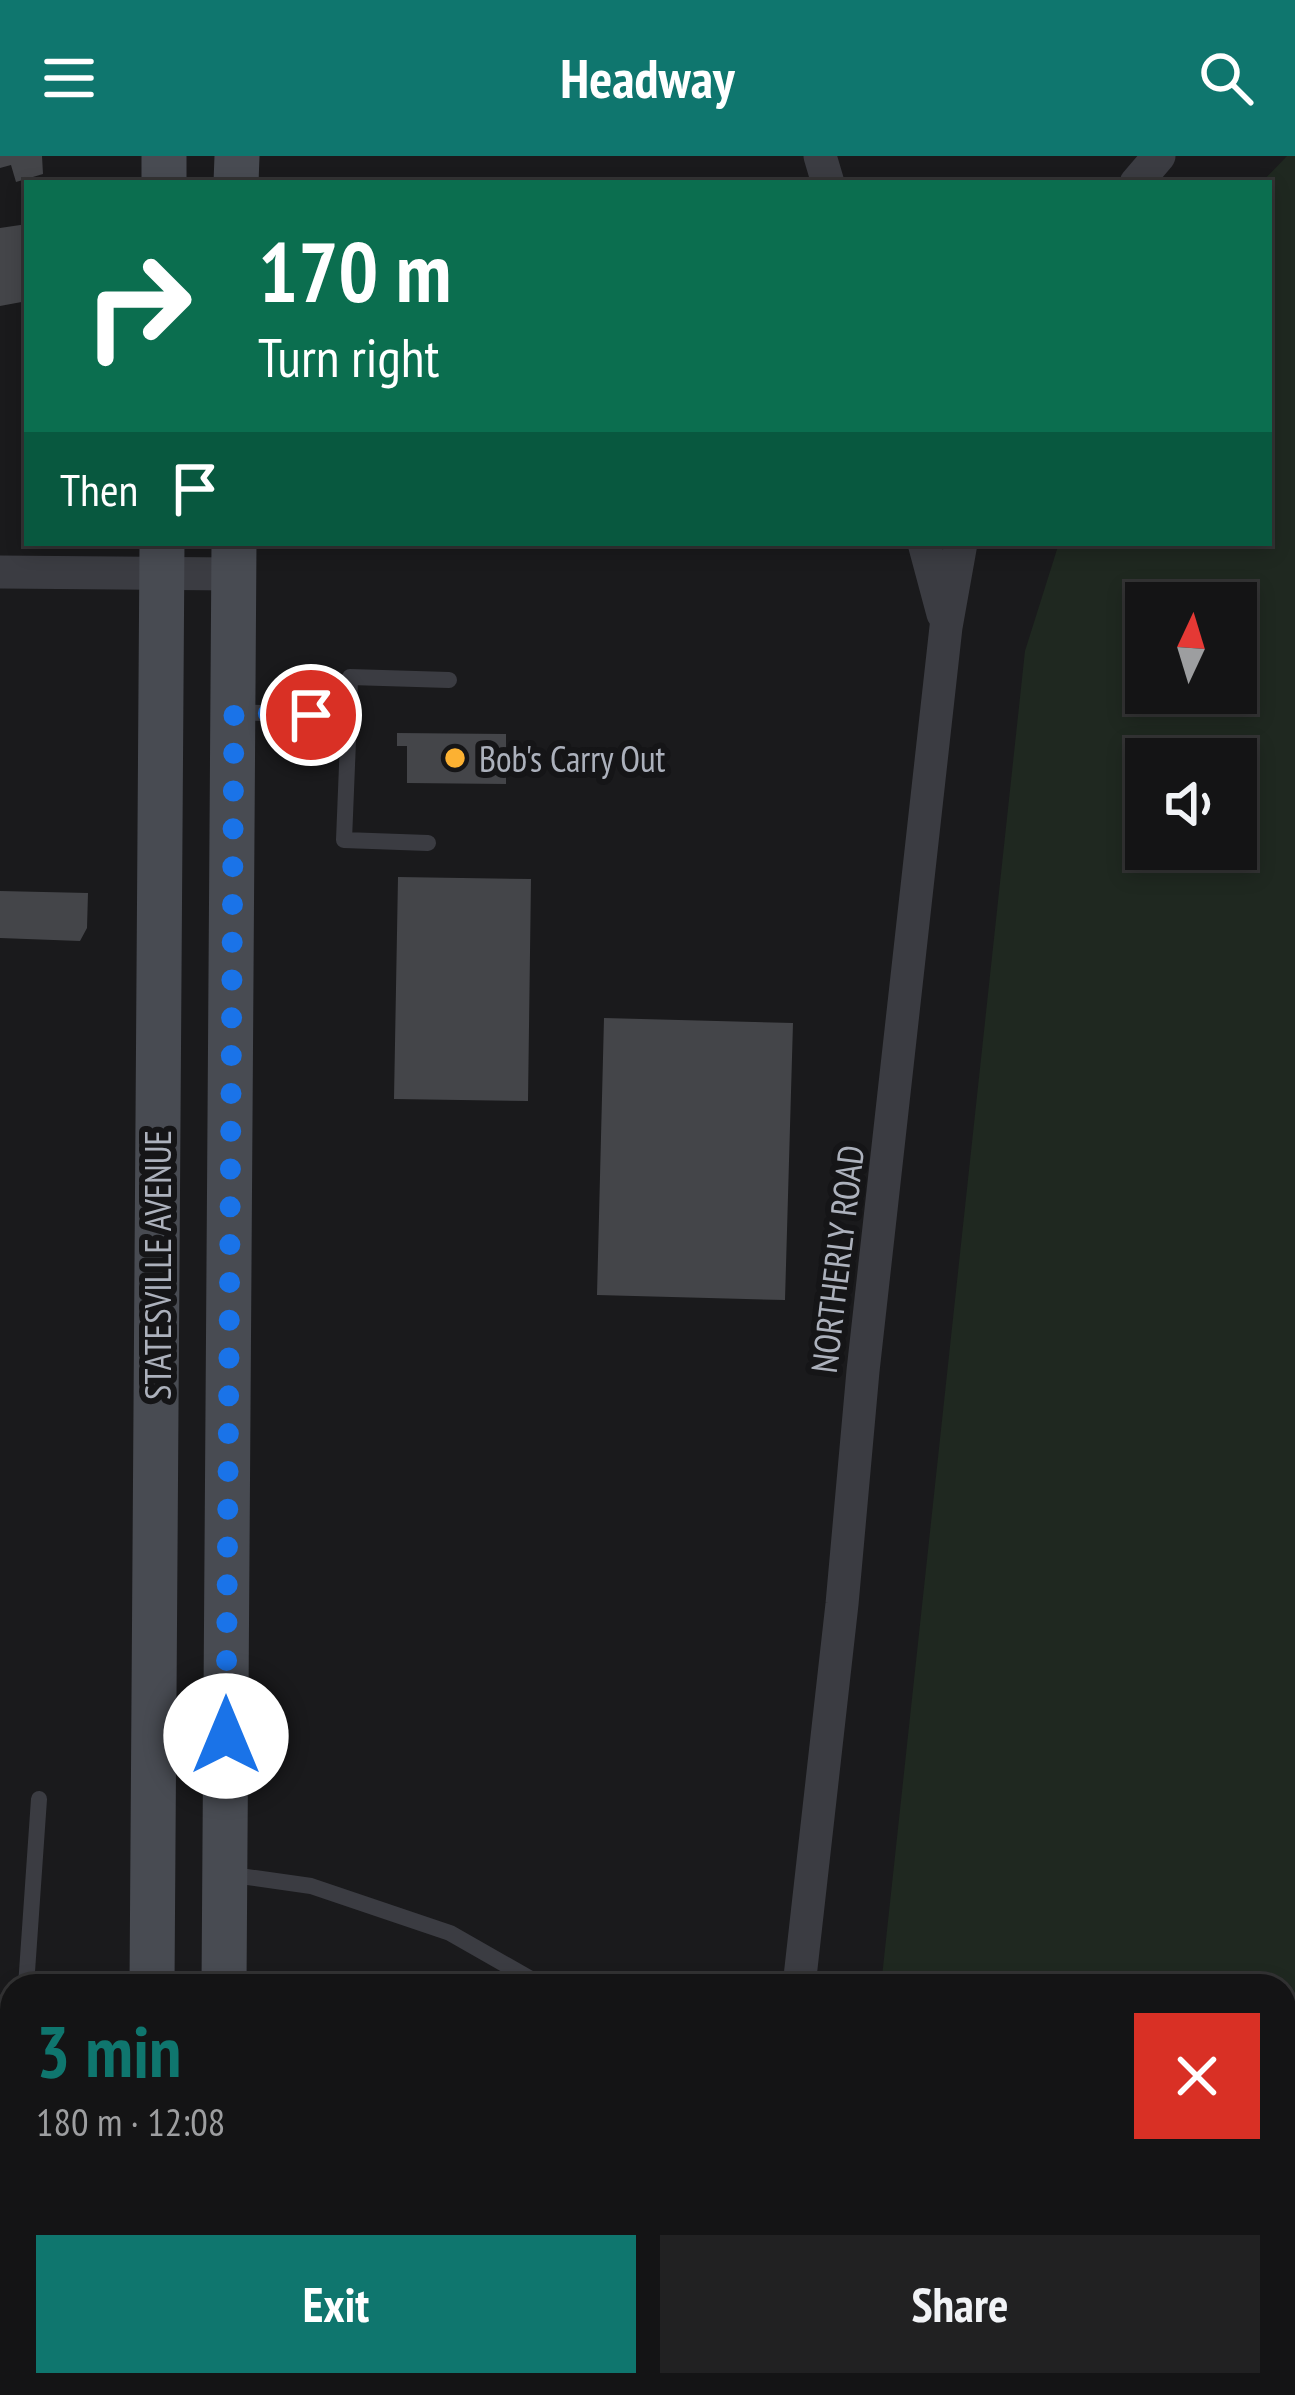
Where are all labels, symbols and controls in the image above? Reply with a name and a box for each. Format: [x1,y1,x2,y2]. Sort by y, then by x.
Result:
text: Headway [560,43,735,113]
icon: menu [36,45,102,111]
icon: search [1193,45,1259,111]
text: 170 m [258,216,451,325]
icon: right [60,228,216,384]
text: Turn right [258,322,439,392]
icon: arrive [162,456,228,522]
text: Then [60,460,138,518]
north arrow [1125,582,1257,714]
map controls [1125,582,1257,870]
pin [260,664,362,766]
icon: arrive [278,682,344,748]
place label: Bob's Carry Out [479,735,666,782]
button: sound [1125,738,1257,870]
marker: Bob's Carry Out [442,745,468,771]
street label: STATESVILLE AVENUE [134,1130,181,1400]
street label: NORTHERLY ROAD [800,1142,874,1376]
position arrow [163,1673,289,1799]
text: 3 min [36,2004,181,2097]
button: close [1134,2013,1260,2139]
text: 180 m · 12:08 [36,2096,225,2147]
button: Exit [36,2235,636,2373]
button: Share [660,2235,1260,2373]

